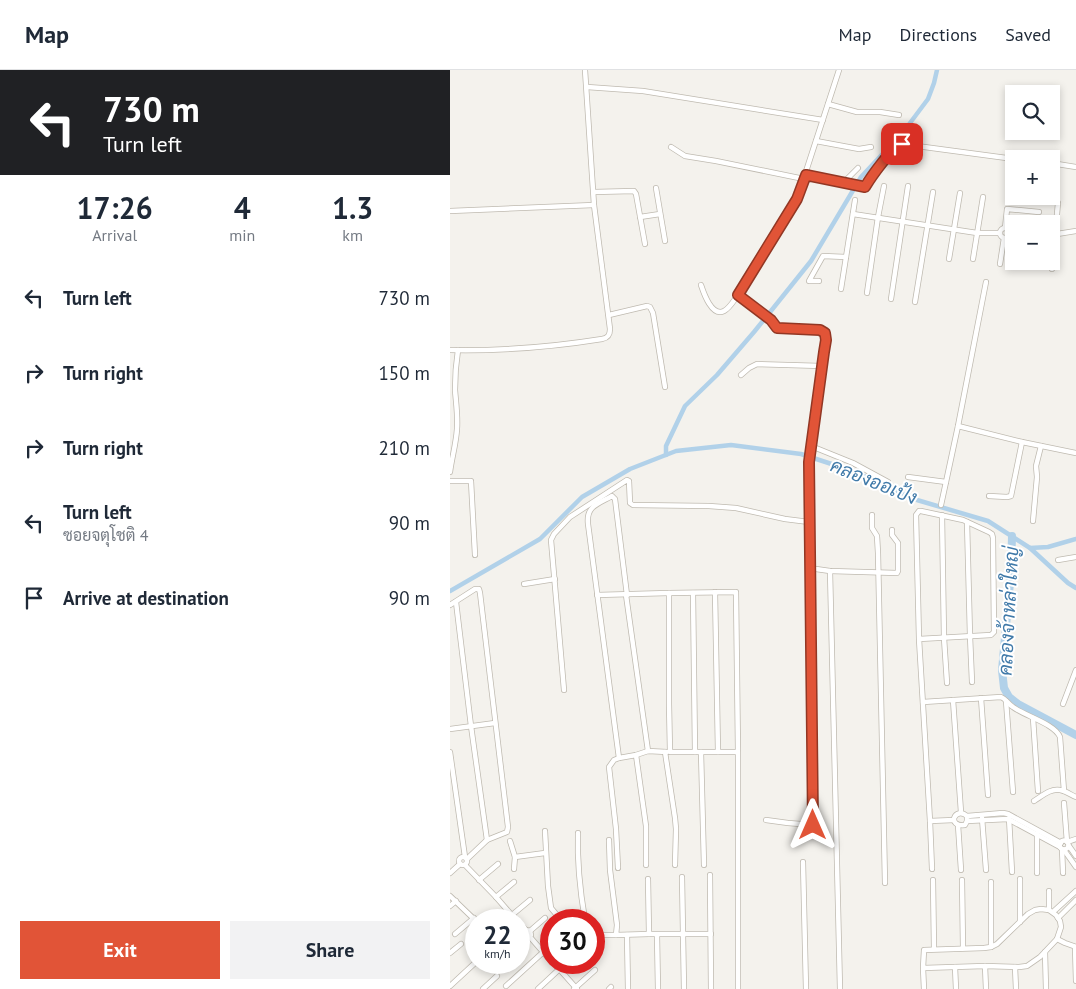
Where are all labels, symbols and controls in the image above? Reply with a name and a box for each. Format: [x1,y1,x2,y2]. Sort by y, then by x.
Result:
text: Map [25,19,69,50]
text: Map [839,23,871,46]
text: Directions [899,23,977,46]
text: Saved [1005,23,1051,46]
map controls [1005,85,1060,270]
button: search [1005,85,1060,140]
text: 730 m [103,86,200,132]
icon: left [20,90,85,155]
pin [881,123,923,165]
text: Turn left [103,130,182,158]
icon: arrive [888,130,916,158]
button: + [1005,150,1060,205]
text: 17:26 [77,188,153,227]
text: 4 [234,188,251,227]
text: 1.3 [332,188,373,227]
button: − [1005,215,1060,270]
text: Arrival [92,225,137,245]
text: min [229,225,255,245]
text: km [342,225,363,245]
icon: left [20,284,48,312]
text: Turn left [63,286,132,310]
text: 730 m [378,286,430,310]
icon: right [20,359,48,387]
text: Turn right [63,361,143,385]
text: 150 m [378,361,430,385]
icon: right [20,434,48,462]
text: Turn right [63,436,143,460]
text: 210 m [378,436,430,460]
water label: คลองออเป้ง [827,453,921,509]
text: Turn left [63,500,132,524]
icon: left [20,509,48,537]
text: 90 m [389,511,430,535]
text: ซอยจตุโชติ 4 [63,525,148,545]
water label: คลองจ้าหล่าใหญ่ [993,545,1023,676]
icon: arrive [20,584,48,612]
text: Arrive at destination [63,586,229,610]
text: 90 m [389,586,430,610]
position arrow [786,798,838,850]
speed limit sign: 30 [540,909,605,974]
text: 22 [483,919,512,951]
button: Exit [20,921,220,979]
button: Share [230,921,430,979]
text: km/h [484,946,511,961]

